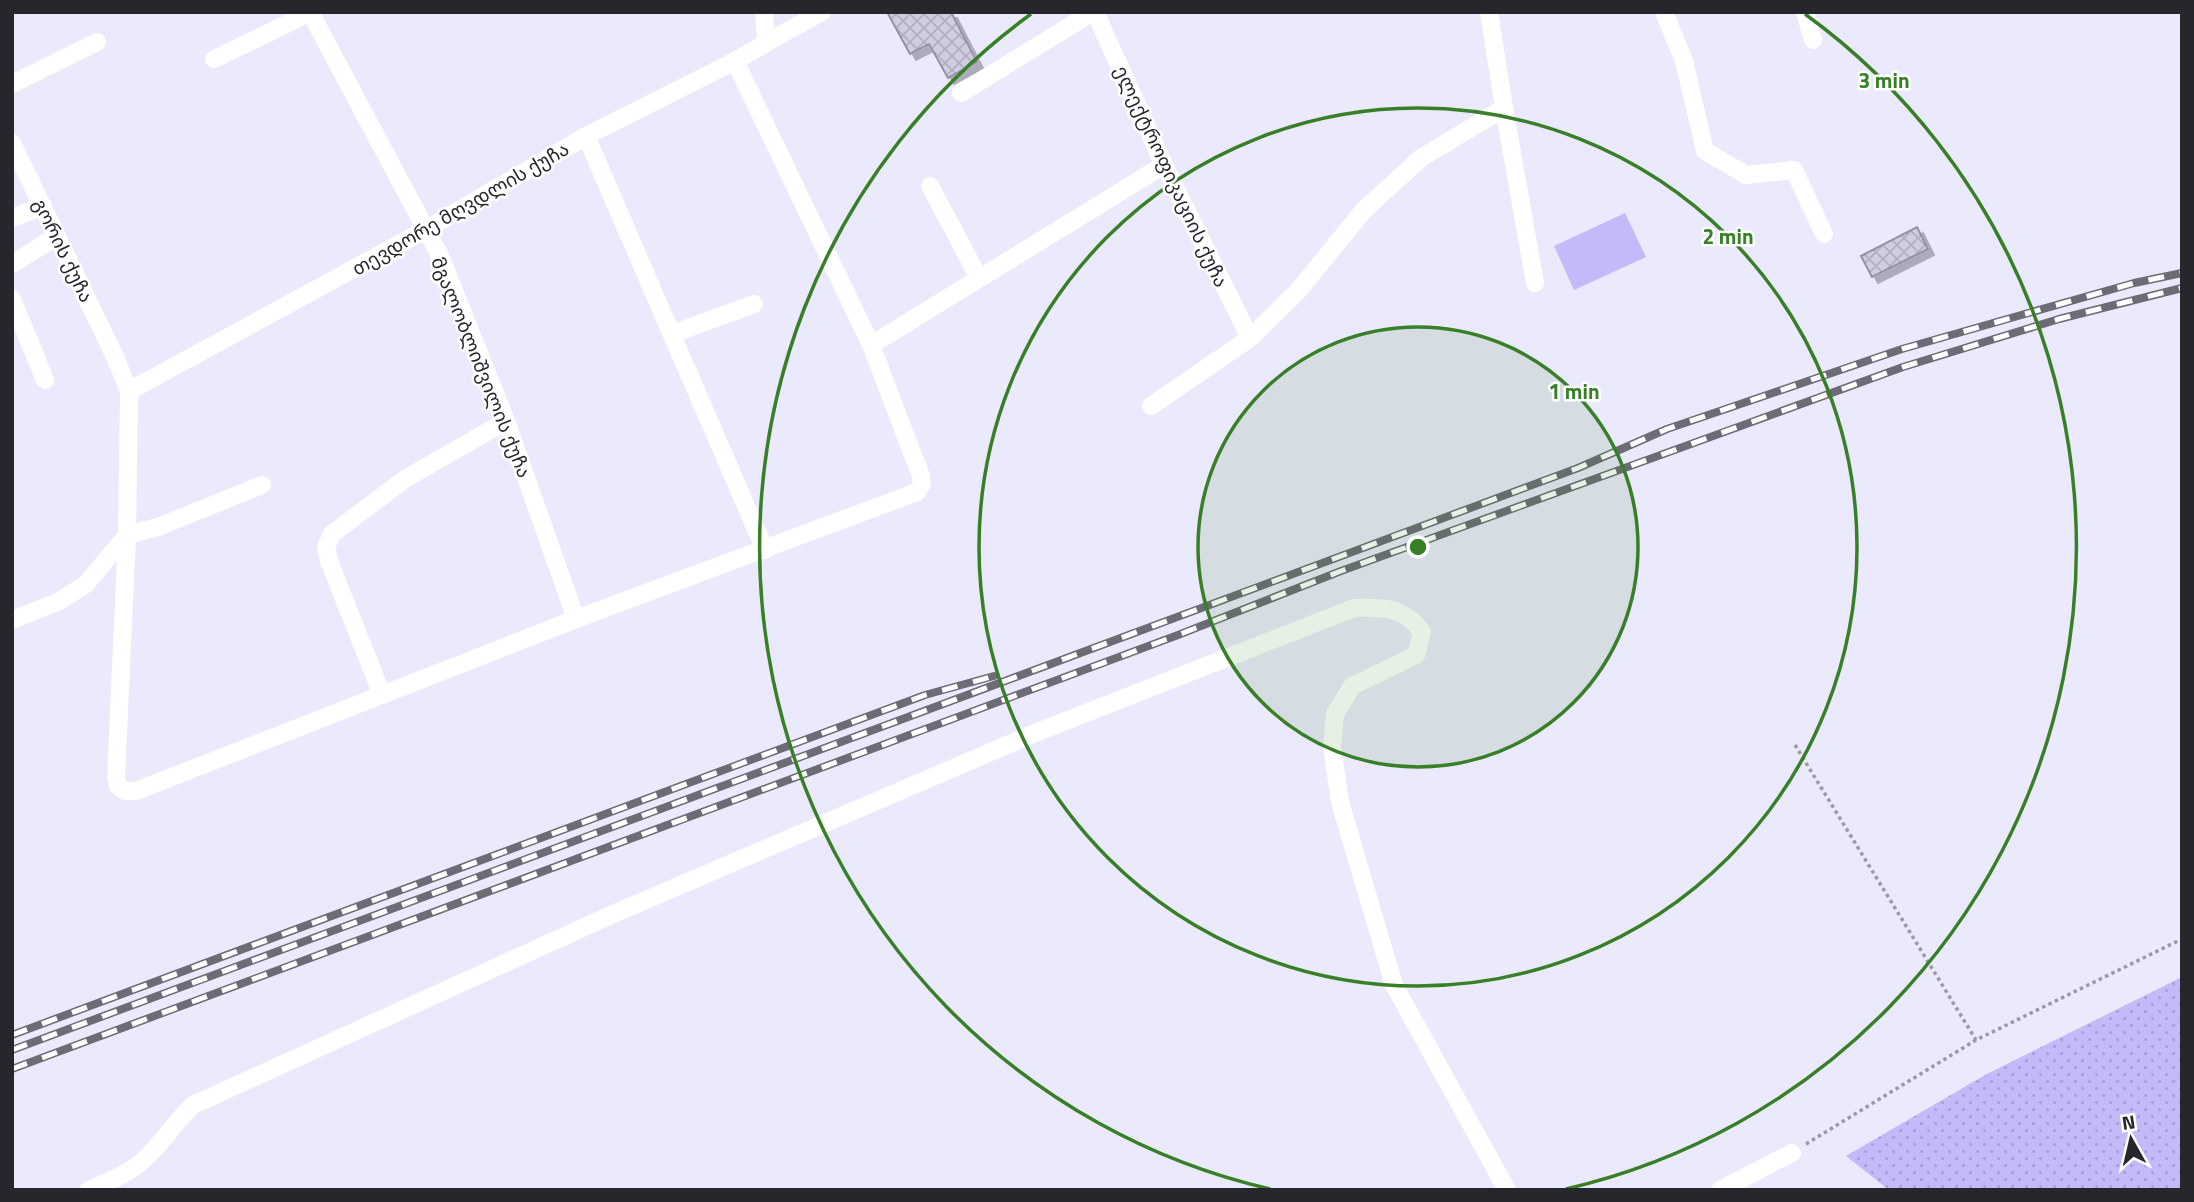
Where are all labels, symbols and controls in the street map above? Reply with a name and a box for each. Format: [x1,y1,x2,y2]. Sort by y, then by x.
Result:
street label: ელექტროფიკაციის ქუჩა [1108,60,1236,292]
text: 3 min [1858,64,1910,96]
street label: თევდორე მღვდლის ქუჩა [346,134,574,282]
street label: გორის ქუჩა [26,193,102,307]
text: 2 min [1702,220,1754,252]
street label: მგალობლიშვილის ქუჩა [424,252,540,482]
text: 1 min [1548,375,1600,407]
centre of rings [1406,535,1430,559]
north arrow [2096,1104,2166,1174]
text: N [2120,1106,2137,1137]

